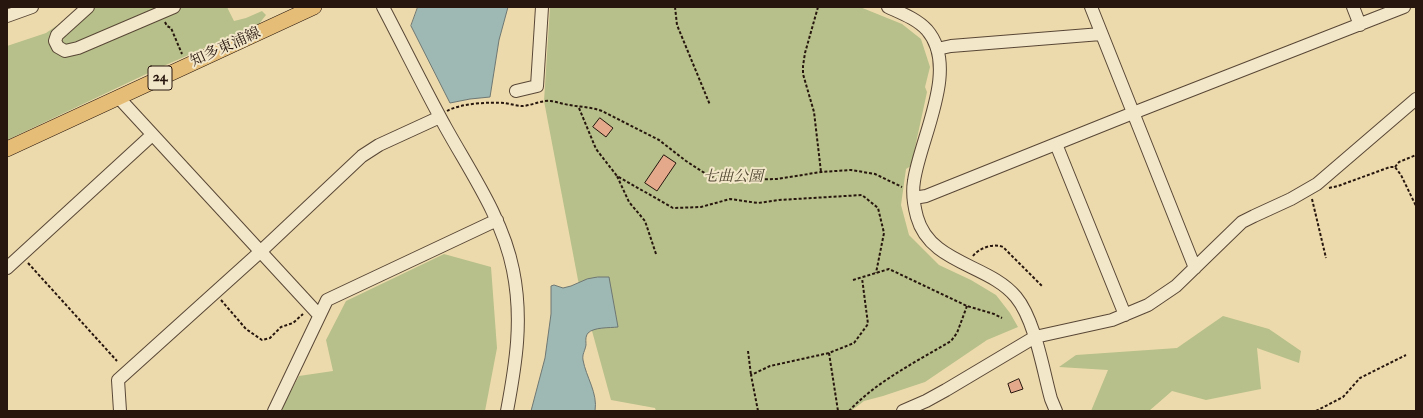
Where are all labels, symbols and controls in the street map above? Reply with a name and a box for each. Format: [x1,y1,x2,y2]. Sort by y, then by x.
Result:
street label: 知多東浦線 [188,25,264,71]
road number: 24 [148,66,172,90]
park label: 七曲公園 [703,169,763,187]

